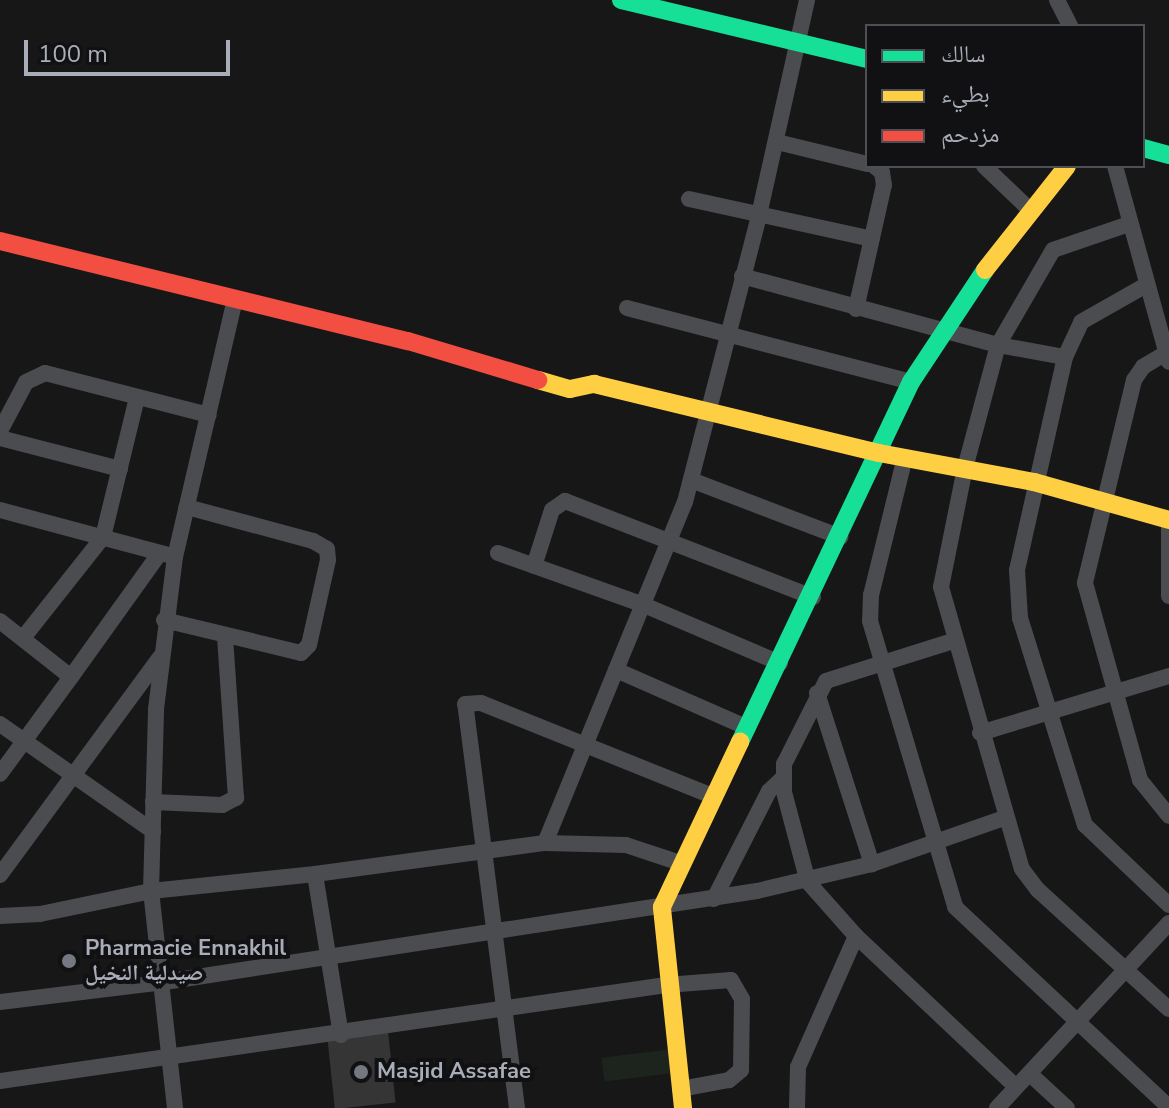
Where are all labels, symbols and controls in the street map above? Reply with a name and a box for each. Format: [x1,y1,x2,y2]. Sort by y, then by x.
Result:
scale bar [28,24,234,74]
legend [865,24,1145,168]
text: 100 m [38,38,108,70]
text: سالك [941,38,986,70]
text: بطيء [941,78,990,110]
text: مزدحم [941,118,1000,150]
place label: Pharmacie Ennakhil صيدلية النخيل [85,935,286,986]
marker: Pharmacie Ennakhil صيدلية النخيل [60,952,78,970]
place label: Masjid Assafae [377,1059,531,1085]
marker: Masjid Assafae [352,1063,370,1081]

